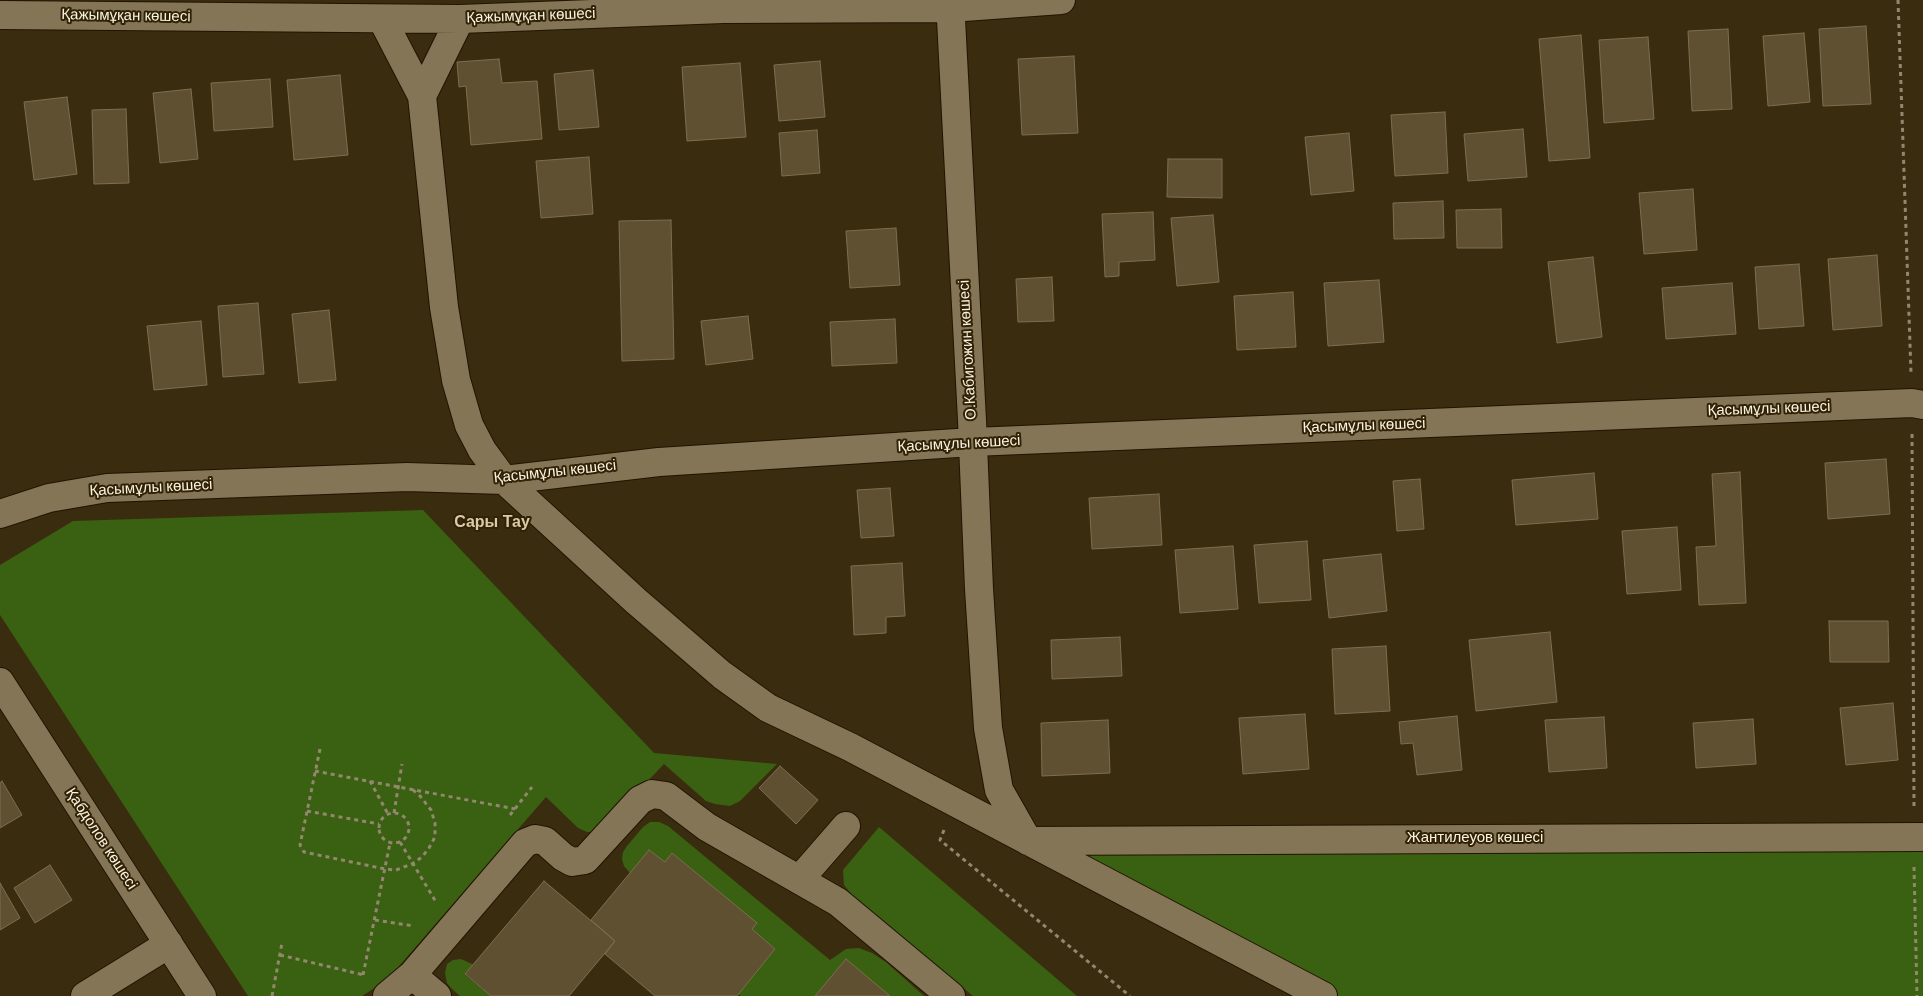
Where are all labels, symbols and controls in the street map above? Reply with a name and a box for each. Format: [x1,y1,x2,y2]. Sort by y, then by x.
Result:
street label: Қажымұқан көшесі [466,5,596,27]
street label: Қажымұқан көшесі [61,6,191,26]
street label: О.Кабигожин көшесі [955,280,981,420]
street label: Қасымұлы көшесі [1707,398,1831,420]
street label: Қасымұлы көшесі [1302,415,1426,437]
street label: Қасымұлы көшесі [897,432,1021,456]
street label: Қасымұлы көшесі [493,457,617,487]
street label: Қасымұлы көшесі [89,476,213,500]
district label: Сары Тау [454,513,530,533]
street label: Қабдолов көшесі [62,785,140,893]
street label: Жантилеуов көшесі [1407,829,1543,847]

